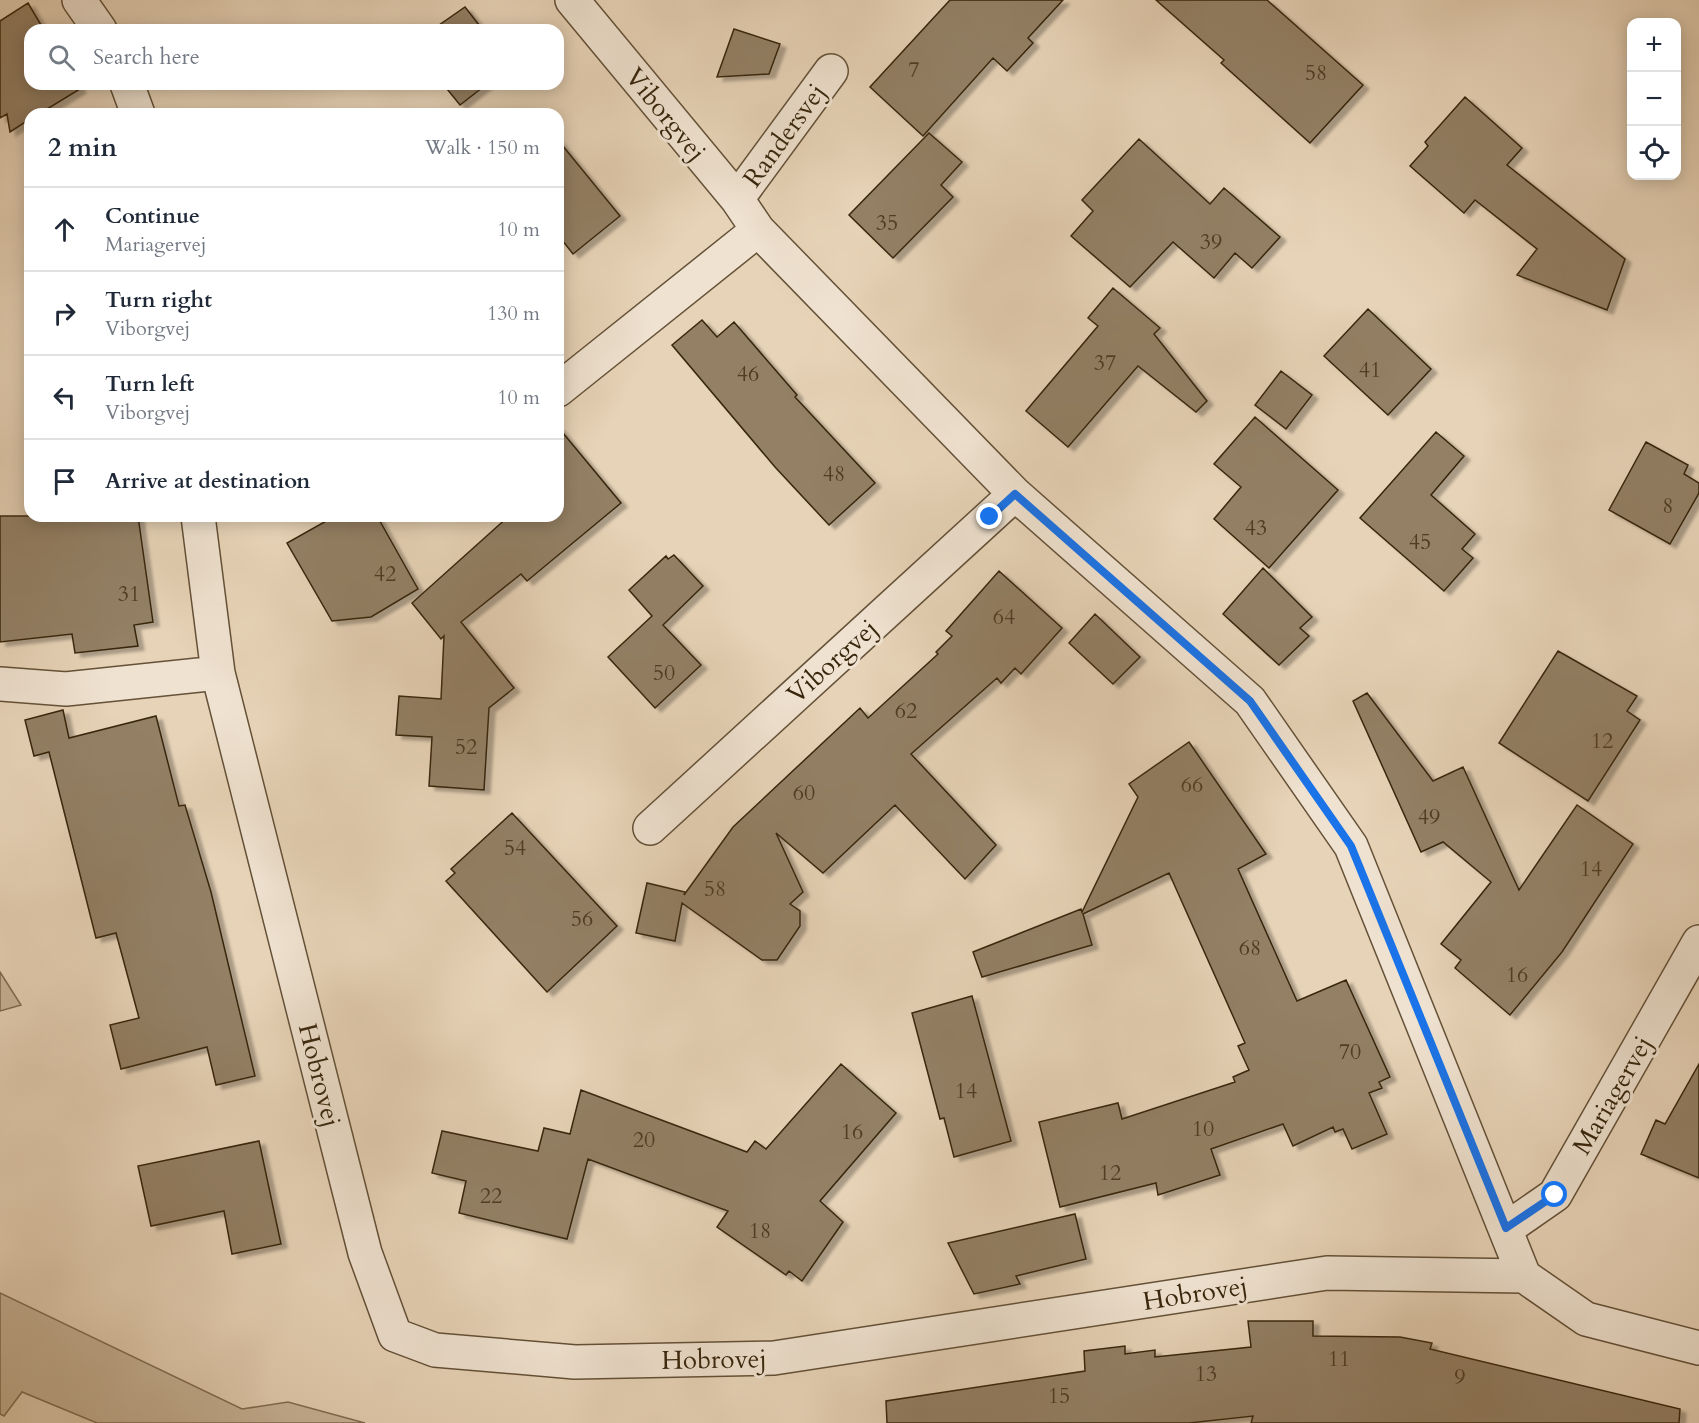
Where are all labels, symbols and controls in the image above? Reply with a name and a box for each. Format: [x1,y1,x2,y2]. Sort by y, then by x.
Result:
map controls [1627,18,1681,180]
button: + [1627,18,1681,72]
search box [24,24,564,90]
icon: search [45,41,78,74]
text: Search here [93,42,200,72]
house number: 7 [908,55,920,85]
house number: 58 [1305,58,1327,88]
street label: Viborgvej [617,60,714,168]
button: − [1627,72,1681,126]
street label: Randersvej [735,76,834,194]
button: locate [1627,126,1681,180]
text: 2 min [48,130,117,165]
text: Walk · 150 m [425,134,540,161]
text: Continue [105,201,200,231]
house number: 35 [876,208,898,238]
icon: ahead [48,213,81,246]
text: 10 m [497,216,540,243]
house number: 39 [1200,227,1222,257]
text: Mariagervej [105,231,206,258]
text: Turn right [105,285,212,315]
icon: right [48,297,81,330]
text: 130 m [487,300,540,327]
text: Viborgvej [105,315,190,342]
house number: 37 [1094,348,1116,378]
house number: 41 [1359,355,1381,385]
house number: 46 [737,359,759,389]
text: Turn left [105,369,194,399]
icon: left [48,381,81,414]
text: 10 m [497,384,540,411]
text: Viborgvej [105,399,190,426]
house number: 48 [823,459,845,489]
icon: arrive [48,465,81,498]
text: Arrive at destination [105,466,310,496]
house number: 8 [1662,491,1674,521]
route end [976,503,1002,529]
house number: 43 [1245,513,1267,543]
house number: 45 [1409,527,1431,557]
house number: 42 [374,559,396,589]
house number: 31 [118,579,140,609]
house number: 64 [993,602,1015,632]
street label: Viborgvej [779,611,885,711]
house number: 50 [653,658,675,688]
house number: 62 [895,696,917,726]
house number: 12 [1591,726,1613,756]
house number: 52 [455,732,477,762]
house number: 66 [1181,770,1203,800]
house number: 60 [793,778,815,808]
house number: 49 [1418,802,1440,832]
house number: 54 [504,833,526,863]
house number: 14 [1580,854,1602,884]
house number: 58 [704,874,726,904]
house number: 56 [571,904,593,934]
house number: 68 [1239,933,1261,963]
house number: 16 [1506,960,1528,990]
street label: Hobrovej [290,1020,349,1131]
street label: Mariagervej [1564,1029,1661,1161]
house number: 70 [1339,1037,1361,1067]
house number: 14 [955,1076,977,1106]
house number: 10 [1192,1114,1214,1144]
house number: 16 [841,1117,863,1147]
house number: 20 [633,1125,655,1155]
house number: 12 [1099,1158,1121,1188]
house number: 22 [480,1181,502,1211]
route start [1541,1181,1567,1207]
house number: 18 [749,1216,771,1246]
street label: Hobrovej [1140,1268,1250,1319]
street label: Hobrovej [661,1341,767,1378]
house number: 11 [1328,1344,1350,1374]
house number: 13 [1195,1359,1217,1389]
house number: 9 [1454,1362,1466,1392]
house number: 15 [1048,1381,1070,1411]

